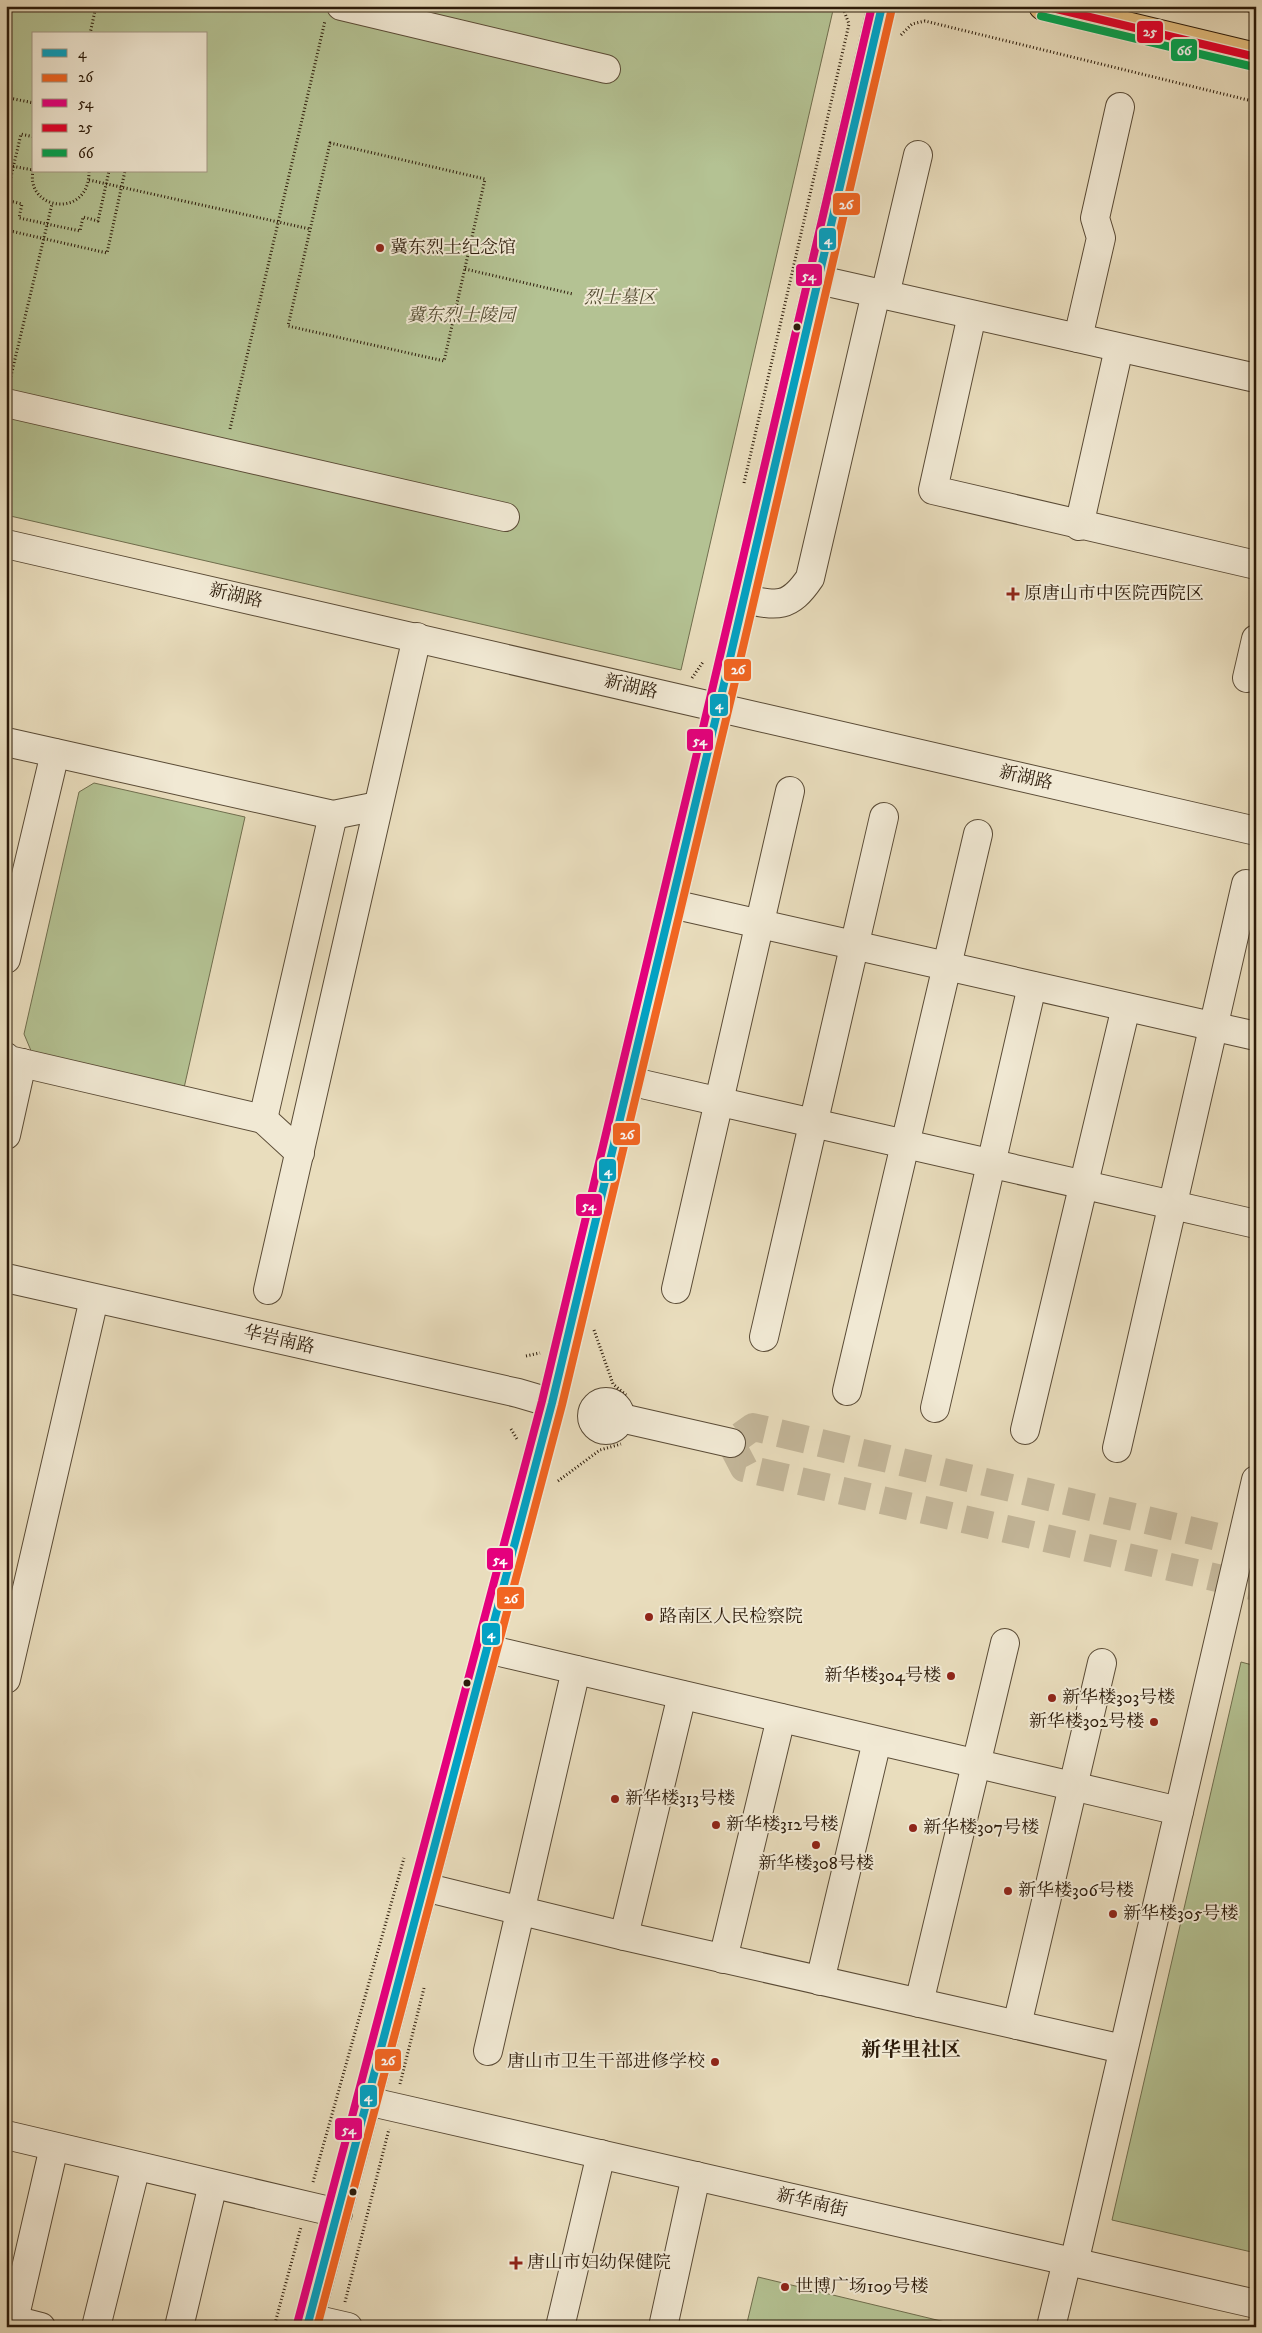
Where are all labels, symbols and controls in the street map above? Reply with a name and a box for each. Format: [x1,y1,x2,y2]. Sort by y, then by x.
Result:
line badge: 25 [1136,20,1164,44]
text: 25 [1143,23,1157,41]
legend [32,32,208,172]
line badge: 66 [1170,38,1198,62]
text: 66 [1177,42,1192,60]
text: 4 [78,44,87,63]
text: 26 [78,68,94,87]
text: 54 [78,94,94,113]
text: 25 [78,118,93,137]
text: 66 [78,144,95,163]
line badge: 26 [832,192,861,216]
text: 26 [839,196,854,214]
line badge: 4 [818,227,837,251]
text: 4 [823,231,833,249]
place label: 冀东烈士纪念馆 [390,237,516,259]
marker: 冀东烈士纪念馆 [374,242,386,254]
line badge: 54 [795,263,823,287]
text: 54 [801,267,817,285]
park label: 烈士墓区 [584,287,658,309]
park label: 冀东烈士陵园 [407,305,518,327]
unlabelled marker [792,322,802,332]
street label: 新湖路 [207,579,265,613]
place label: 原唐山市中医院西院区 [1024,583,1204,605]
marker: 原唐山市中医院西院区 [1006,587,1020,601]
line badge: 26 [723,658,752,682]
text: 26 [731,661,746,679]
street label: 新湖路 [602,670,660,704]
line badge: 4 [709,693,729,717]
text: 4 [714,696,724,714]
line badge: 54 [686,728,714,752]
text: 54 [692,732,708,750]
street label: 新湖路 [997,761,1055,795]
line badge: 26 [612,1122,641,1146]
text: 26 [620,1126,635,1144]
line badge: 4 [598,1158,617,1182]
text: 4 [603,1162,613,1180]
line badge: 54 [575,1193,603,1217]
text: 54 [581,1197,597,1215]
street label: 华岩南路 [241,1321,317,1359]
line badge: 54 [486,1547,514,1571]
text: 54 [492,1551,508,1569]
line badge: 26 [496,1586,525,1610]
text: 26 [504,1590,519,1608]
place label: 路南区人民检察院 [659,1606,803,1628]
marker: 路南区人民检察院 [643,1611,655,1623]
line badge: 4 [481,1622,501,1646]
text: 4 [486,1625,496,1643]
place label: 新华楼304号楼 [824,1665,941,1687]
marker: 新华楼304号楼 [945,1670,957,1682]
unlabelled marker [462,1678,472,1688]
place label: 新华楼303号楼 [1062,1687,1175,1709]
marker: 新华楼303号楼 [1046,1692,1058,1704]
place label: 新华楼302号楼 [1029,1711,1144,1733]
marker: 新华楼302号楼 [1148,1716,1160,1728]
place label: 新华楼313号楼 [625,1788,735,1810]
marker: 新华楼313号楼 [609,1793,621,1805]
place label: 新华楼312号楼 [726,1814,838,1836]
place label: 新华楼307号楼 [923,1817,1039,1839]
marker: 新华楼312号楼 [710,1819,722,1831]
marker: 新华楼307号楼 [907,1822,919,1834]
marker: 新华楼308号楼 [810,1839,822,1851]
place label: 新华楼308号楼 [758,1853,874,1875]
place label: 新华楼306号楼 [1018,1880,1134,1902]
marker: 新华楼306号楼 [1002,1885,1014,1897]
place label: 新华楼305号楼 [1123,1903,1238,1925]
marker: 新华楼305号楼 [1107,1908,1119,1920]
district label: 新华里社区 [861,2038,961,2063]
line badge: 26 [374,2048,402,2072]
place label: 唐山市卫生干部进修学校 [507,2051,705,2073]
text: 26 [381,2052,396,2070]
marker: 唐山市卫生干部进修学校 [709,2056,721,2068]
line badge: 4 [359,2084,378,2108]
text: 4 [363,2088,373,2106]
line badge: 54 [334,2117,363,2141]
text: 54 [341,2121,357,2139]
street label: 新华南街 [774,2184,850,2222]
unlabelled marker [348,2187,358,2197]
place label: 唐山市妇幼保健院 [527,2252,671,2274]
marker: 唐山市妇幼保健院 [509,2256,523,2270]
place label: 世博广场109号楼 [795,2276,928,2298]
marker: 世博广场109号楼 [779,2281,791,2293]

